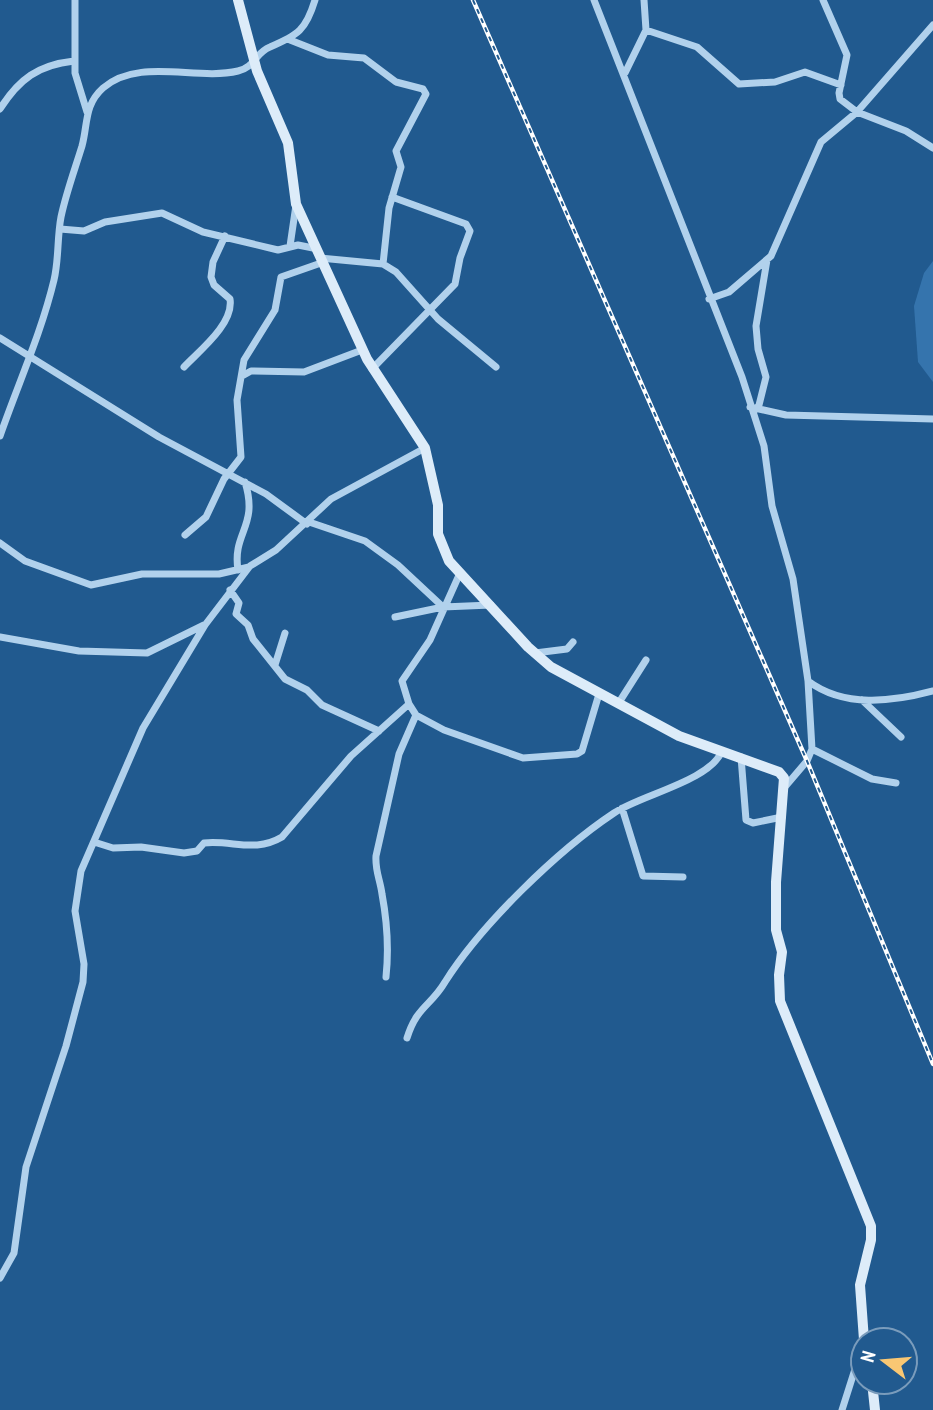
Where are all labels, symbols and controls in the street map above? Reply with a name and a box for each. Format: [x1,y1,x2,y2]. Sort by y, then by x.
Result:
north arrow [849,1326,919,1396]
text: N [855,1348,881,1365]

